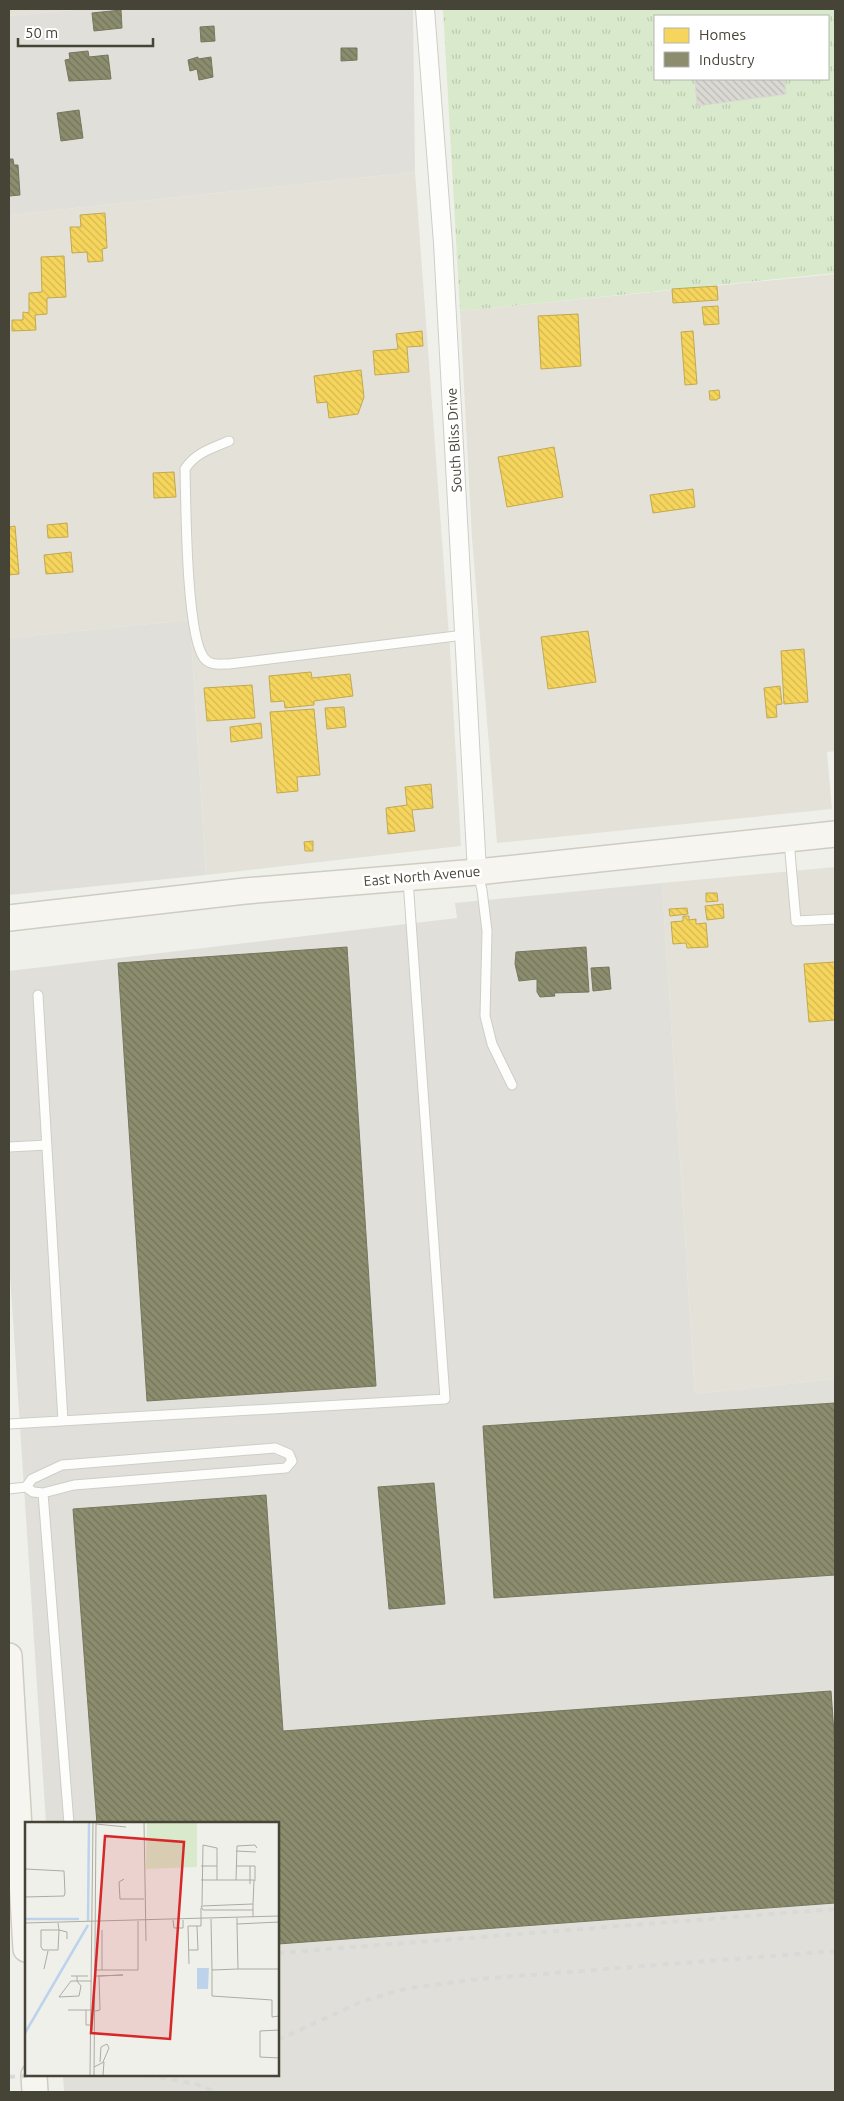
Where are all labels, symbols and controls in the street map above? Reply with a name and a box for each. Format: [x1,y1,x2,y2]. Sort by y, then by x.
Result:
scale bar [18,15,152,47]
legend [654,15,829,80]
text: 50 m [25,24,58,41]
text: Homes [699,26,746,43]
text: Industry [699,51,754,68]
street label: South Bliss Drive [443,387,465,493]
street label: East North Avenue [363,863,481,889]
inset map [25,1822,279,2076]

